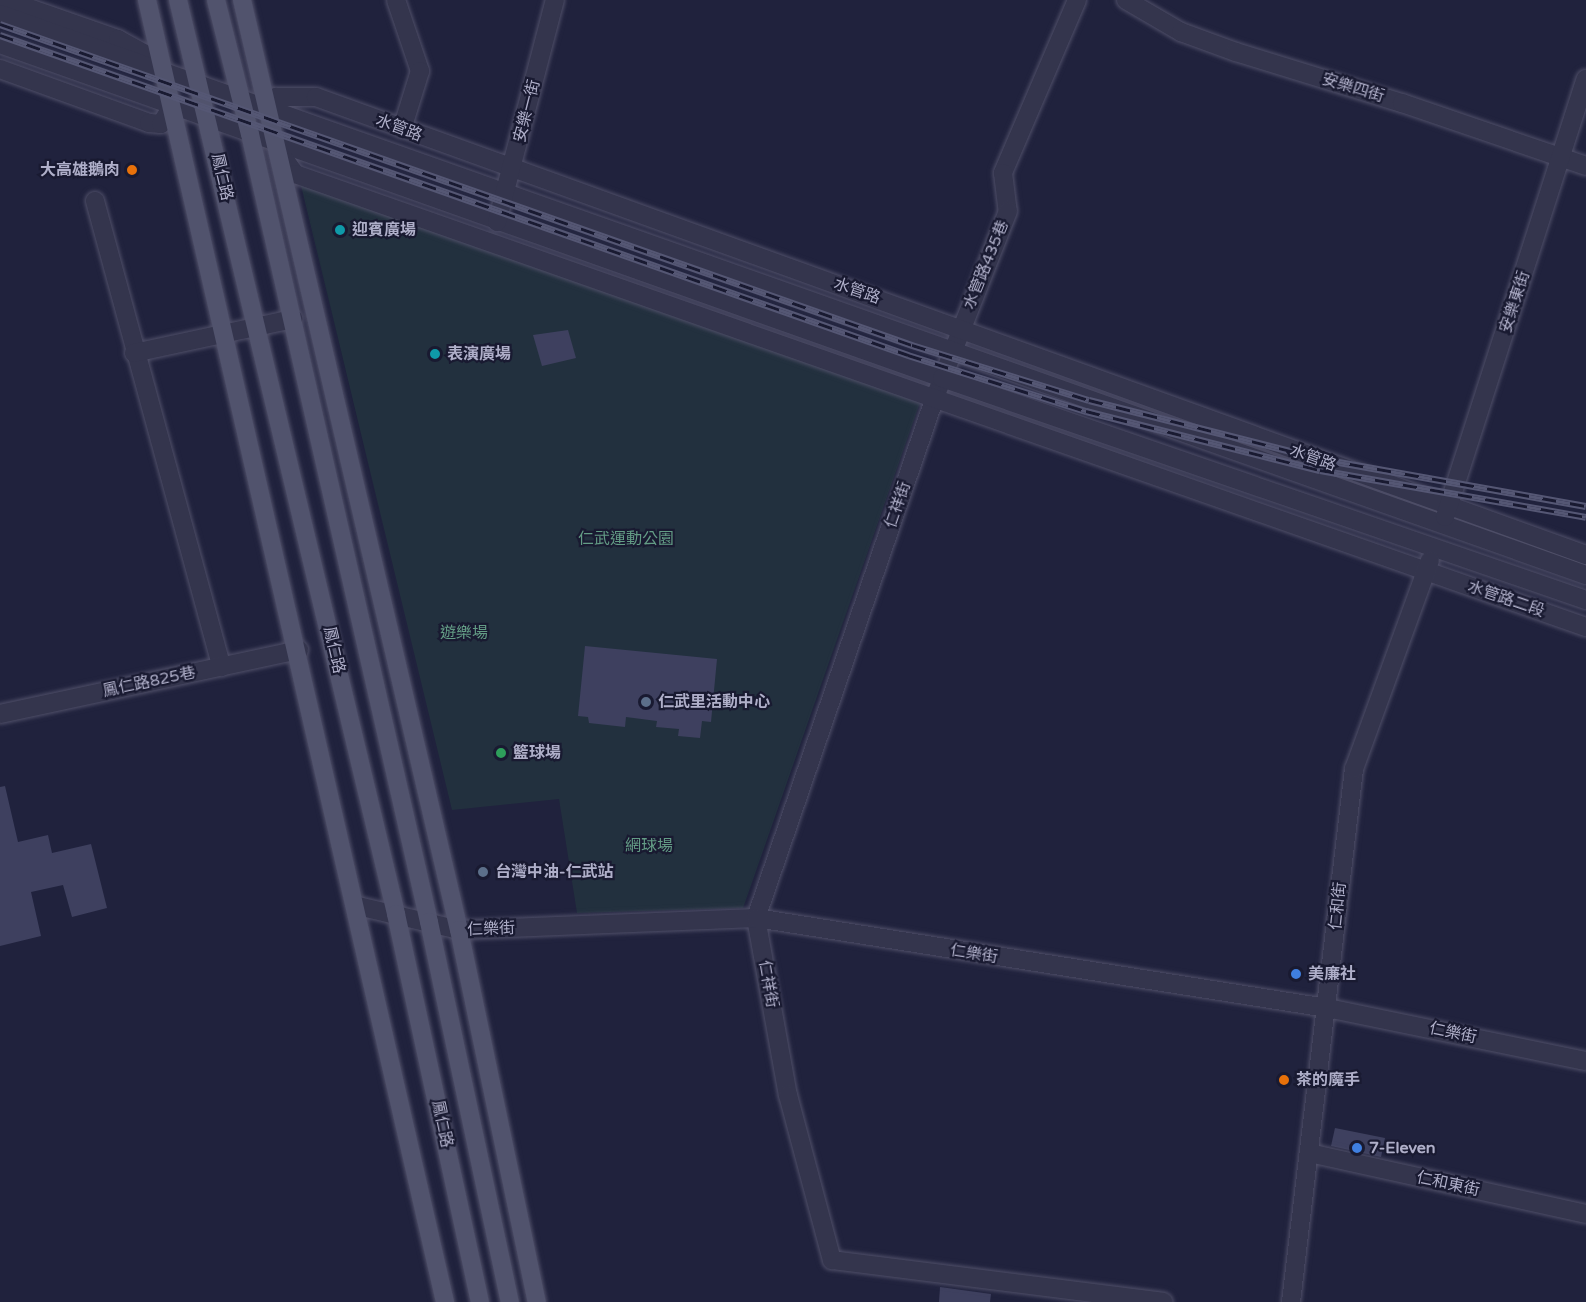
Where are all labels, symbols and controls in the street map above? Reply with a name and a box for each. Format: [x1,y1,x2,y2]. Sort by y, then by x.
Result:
street label: 安樂四街 [1320,69,1386,107]
street label: 安樂一街 [510,78,544,144]
street label: 水管路 [373,110,425,146]
street label: 鳳仁路 [207,151,237,203]
place label: 大高雄鵝肉 [40,160,120,180]
marker: 大高雄鵝肉 [125,163,139,177]
street label: 水管路435巷 [959,218,1013,312]
place label: 迎賓廣場 [352,220,416,240]
marker: 迎賓廣場 [333,223,347,237]
street label: 安樂東街 [1496,269,1534,335]
street label: 水管路 [831,274,883,308]
place label: 表演廣場 [447,344,511,364]
marker: 表演廣場 [428,347,442,361]
street label: 水管路 [1287,441,1339,475]
street label: 仁祥街 [881,479,915,531]
park label: 仁武運動公園 [578,529,674,549]
street label: 水管路二段 [1465,577,1547,621]
park label: 遊樂場 [440,623,488,643]
street label: 鳳仁路 [319,624,349,676]
street label: 鳳仁路825巷 [101,663,197,701]
place label: 仁武里活動中心 [658,692,770,712]
marker: 仁武里活動中心 [639,695,653,709]
place label: 籃球場 [513,743,561,763]
marker: 籃球場 [494,746,508,760]
park label: 網球場 [625,836,673,856]
place label: 台灣中油-仁武站 [495,862,614,882]
marker: 台灣中油-仁武站 [476,865,490,879]
street label: 仁和街 [1326,881,1350,931]
street label: 仁樂街 [467,919,515,939]
street label: 仁樂街 [949,941,999,967]
street label: 仁祥街 [754,959,782,1009]
place label: 美廉社 [1308,964,1356,984]
marker: 美廉社 [1289,967,1303,981]
street label: 仁樂街 [1428,1019,1478,1047]
place label: 茶的魔手 [1296,1070,1360,1090]
marker: 茶的魔手 [1277,1073,1291,1087]
street label: 鳳仁路 [428,1099,456,1149]
place label: 7-Eleven [1369,1138,1436,1158]
marker: 7-Eleven [1350,1141,1364,1155]
street label: 仁和東街 [1415,1168,1481,1200]

